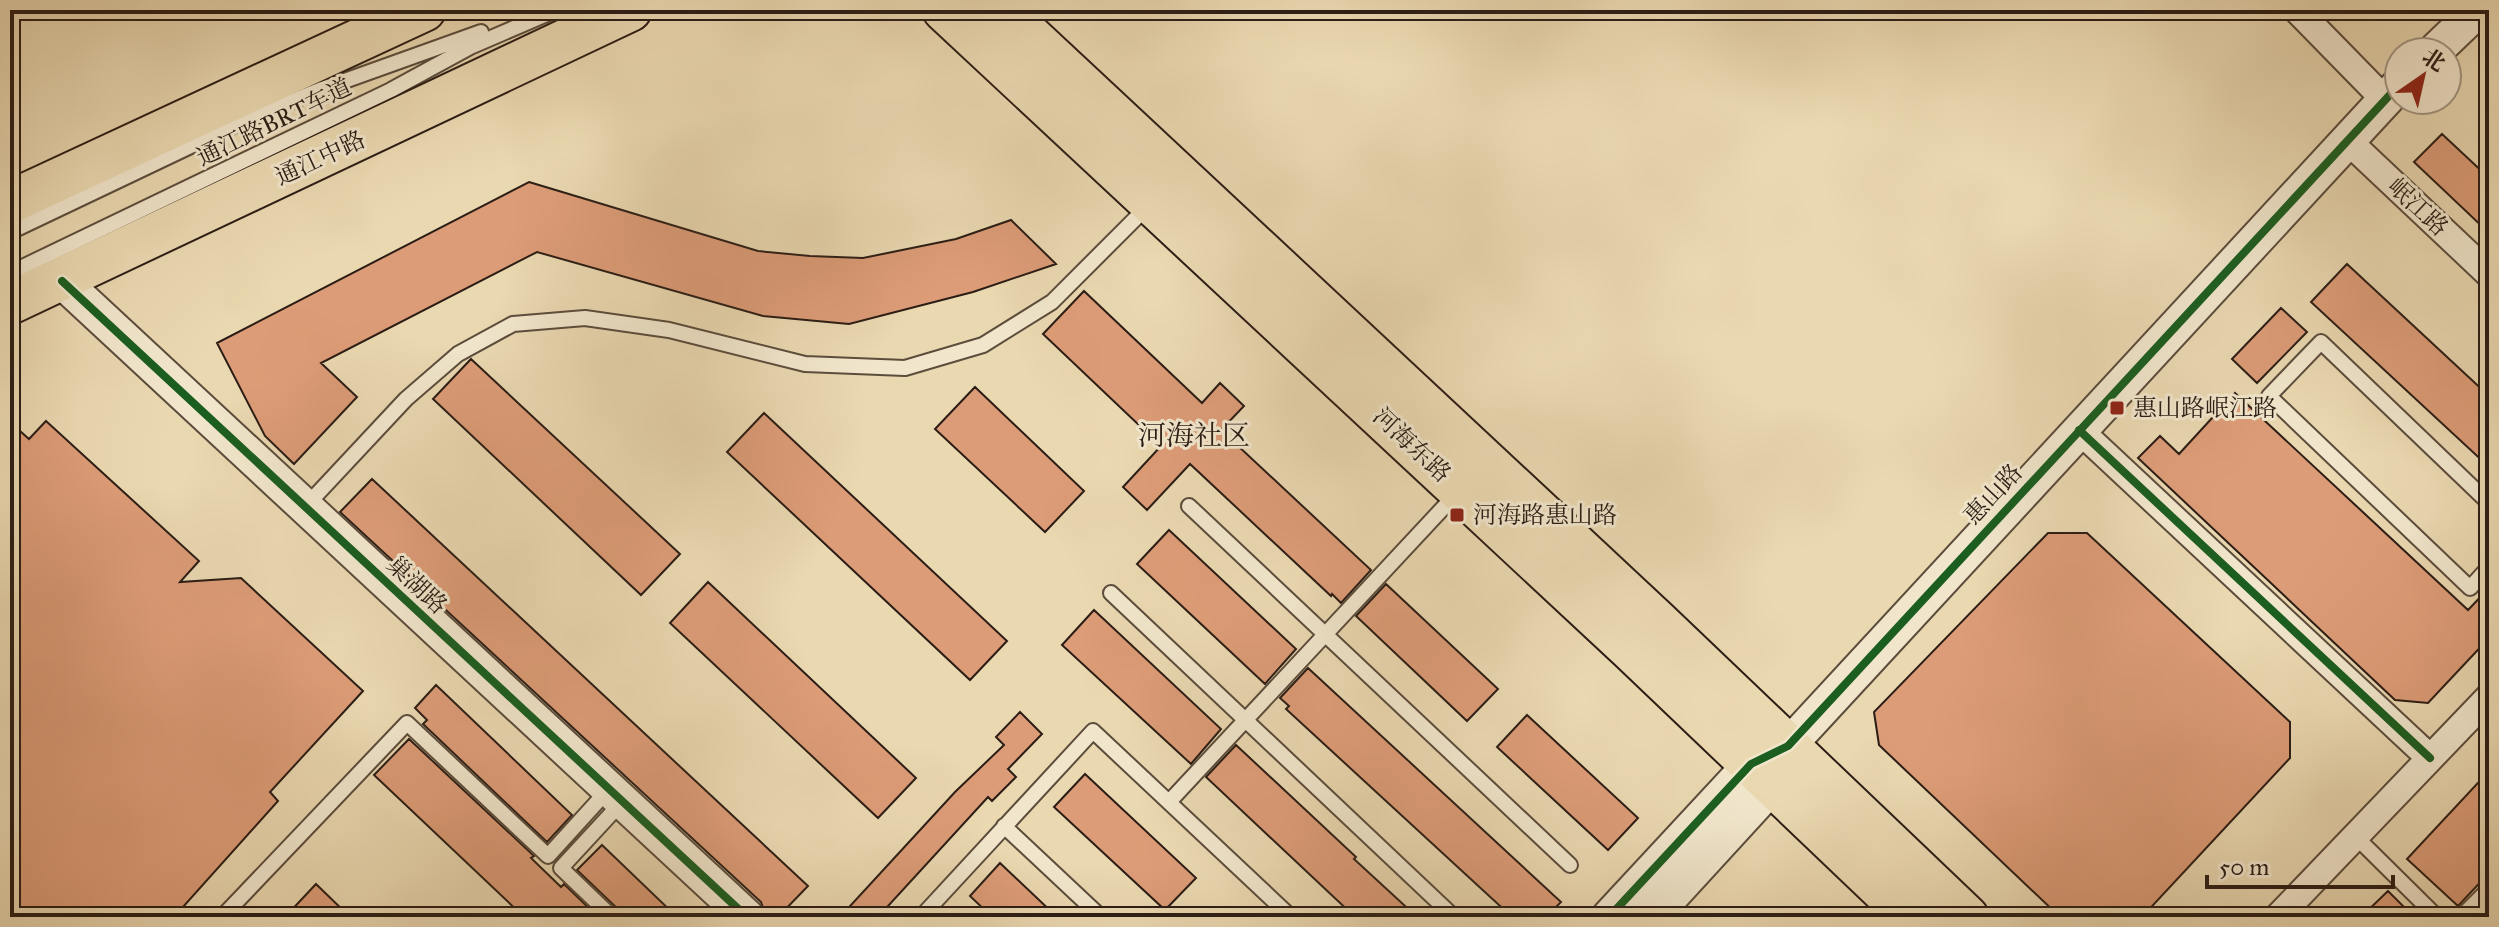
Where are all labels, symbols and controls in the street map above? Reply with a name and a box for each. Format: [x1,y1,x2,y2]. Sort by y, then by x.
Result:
north arrow [2383,36,2463,116]
text: 北 [2417,42,2451,77]
street label: 通江路BRT车道 [192,72,356,172]
street label: 通江中路 [270,124,370,192]
street label: 岷江路 [2381,171,2455,243]
place label: 惠山路岷江路 [2133,393,2277,423]
marker: 惠山路岷江路 [2108,399,2126,417]
street label: 河海东路 [1367,401,1457,489]
district label: 河海社区 [1138,418,1250,453]
street label: 惠山路 [1957,457,2029,531]
place label: 河海路惠山路 [1473,500,1617,530]
marker: 河海路惠山路 [1448,506,1466,524]
street label: 巢湖路 [380,549,454,621]
scale bar [2207,839,2393,889]
text: 50 m [2219,852,2269,882]

